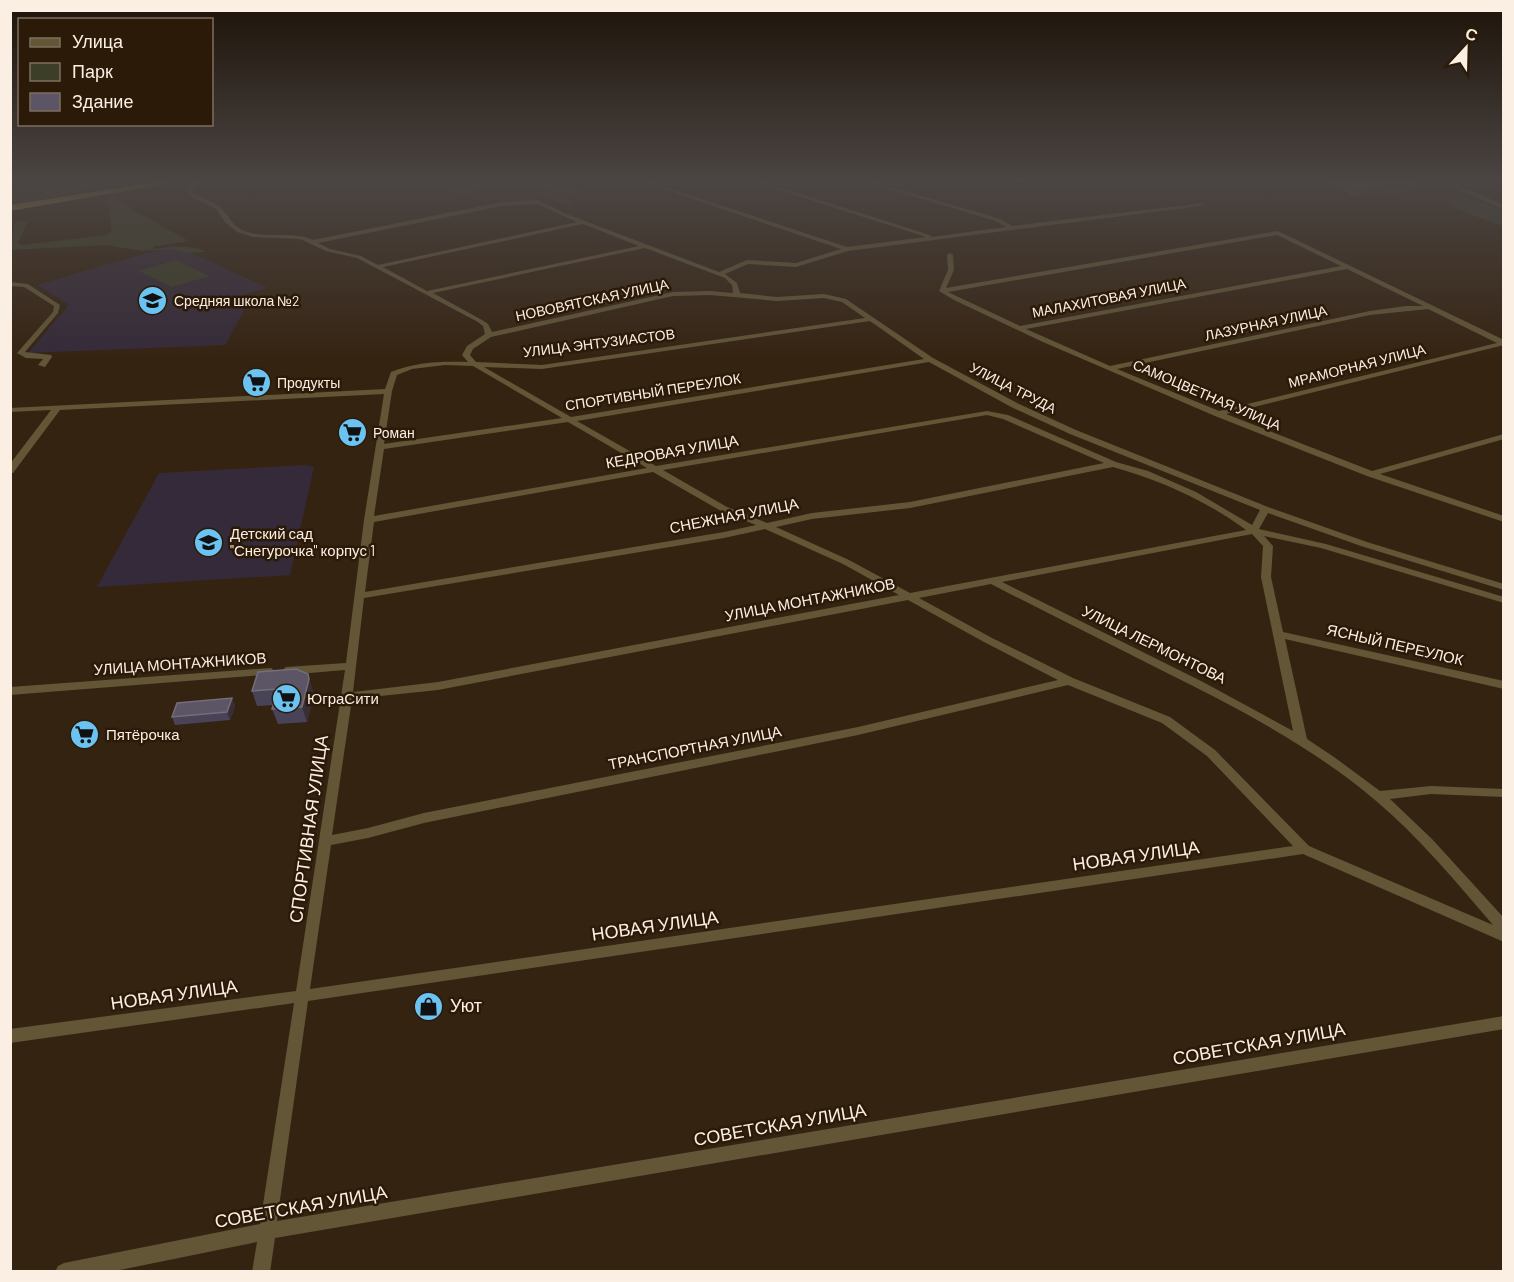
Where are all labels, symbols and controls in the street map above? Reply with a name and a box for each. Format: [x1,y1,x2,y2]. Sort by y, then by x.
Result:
legend [18,18,213,126]
north arrow [1436,18,1496,78]
text: С [1463,23,1481,45]
text: Улица [72,30,124,52]
text: Парк [72,60,113,82]
text: Здание [72,90,133,112]
street label: МАЛАХИТОВАЯ УЛИЦА [1030,274,1188,321]
street label: НОВОВЯТСКАЯ УЛИЦА [514,275,671,324]
school or university icon: Средняя школа №2 [137,285,169,317]
place label: Средняя школа №2 [174,292,300,309]
street label: ЛАЗУРНАЯ УЛИЦА [1203,301,1329,344]
street label: УЛИЦА ЭНТУЗИАСТОВ [522,325,676,360]
street label: МРАМОРНАЯ УЛИЦА [1286,340,1428,391]
street label: САМОЦВЕТНАЯ УЛИЦА [1131,356,1284,434]
street label: УЛИЦА ТРУДА [967,358,1060,417]
supermarket icon: Продукты [240,367,272,399]
street label: СПОРТИВНЫЙ ПЕРЕУЛОК [564,369,743,414]
place label: Продукты [277,374,340,391]
supermarket icon: Роман [336,417,368,449]
place label: Роман [373,424,415,441]
street label: КЕДРОВАЯ УЛИЦА [604,430,740,472]
street label: СНЕЖНАЯ УЛИЦА [668,494,800,536]
place label: Детский сад "Снегурочка" корпус 1 [230,524,375,559]
school or university icon: Детский сад "Снегурочка" корпус 1 [193,527,225,559]
street label: УЛИЦА МОНТАЖНИКОВ [723,574,897,624]
street label: УЛИЦА ЛЕРМОНТОВА [1079,601,1229,687]
street label: ЯСНЫЙ ПЕРЕУЛОК [1325,620,1466,669]
street label: УЛИЦА МОНТАЖНИКОВ [93,648,267,678]
supermarket icon: ЮграСити [270,683,302,715]
place label: ЮграСити [307,689,379,707]
supermarket icon: Пятёрочка [69,719,101,751]
street label: ТРАНСПОРТНАЯ УЛИЦА [607,721,783,773]
place label: Пятёрочка [106,725,180,743]
street label: СПОРТИВНАЯ УЛИЦА [284,733,332,924]
street label: НОВАЯ УЛИЦА [1071,835,1201,875]
street label: НОВАЯ УЛИЦА [590,905,720,945]
street label: НОВАЯ УЛИЦА [109,974,239,1014]
shop icon: Уют [413,990,445,1022]
place label: Уют [450,994,482,1016]
street label: СОВЕТСКАЯ УЛИЦА [1171,1017,1347,1069]
street label: СОВЕТСКАЯ УЛИЦА [692,1098,868,1150]
street label: СОВЕТСКАЯ УЛИЦА [213,1180,389,1232]

